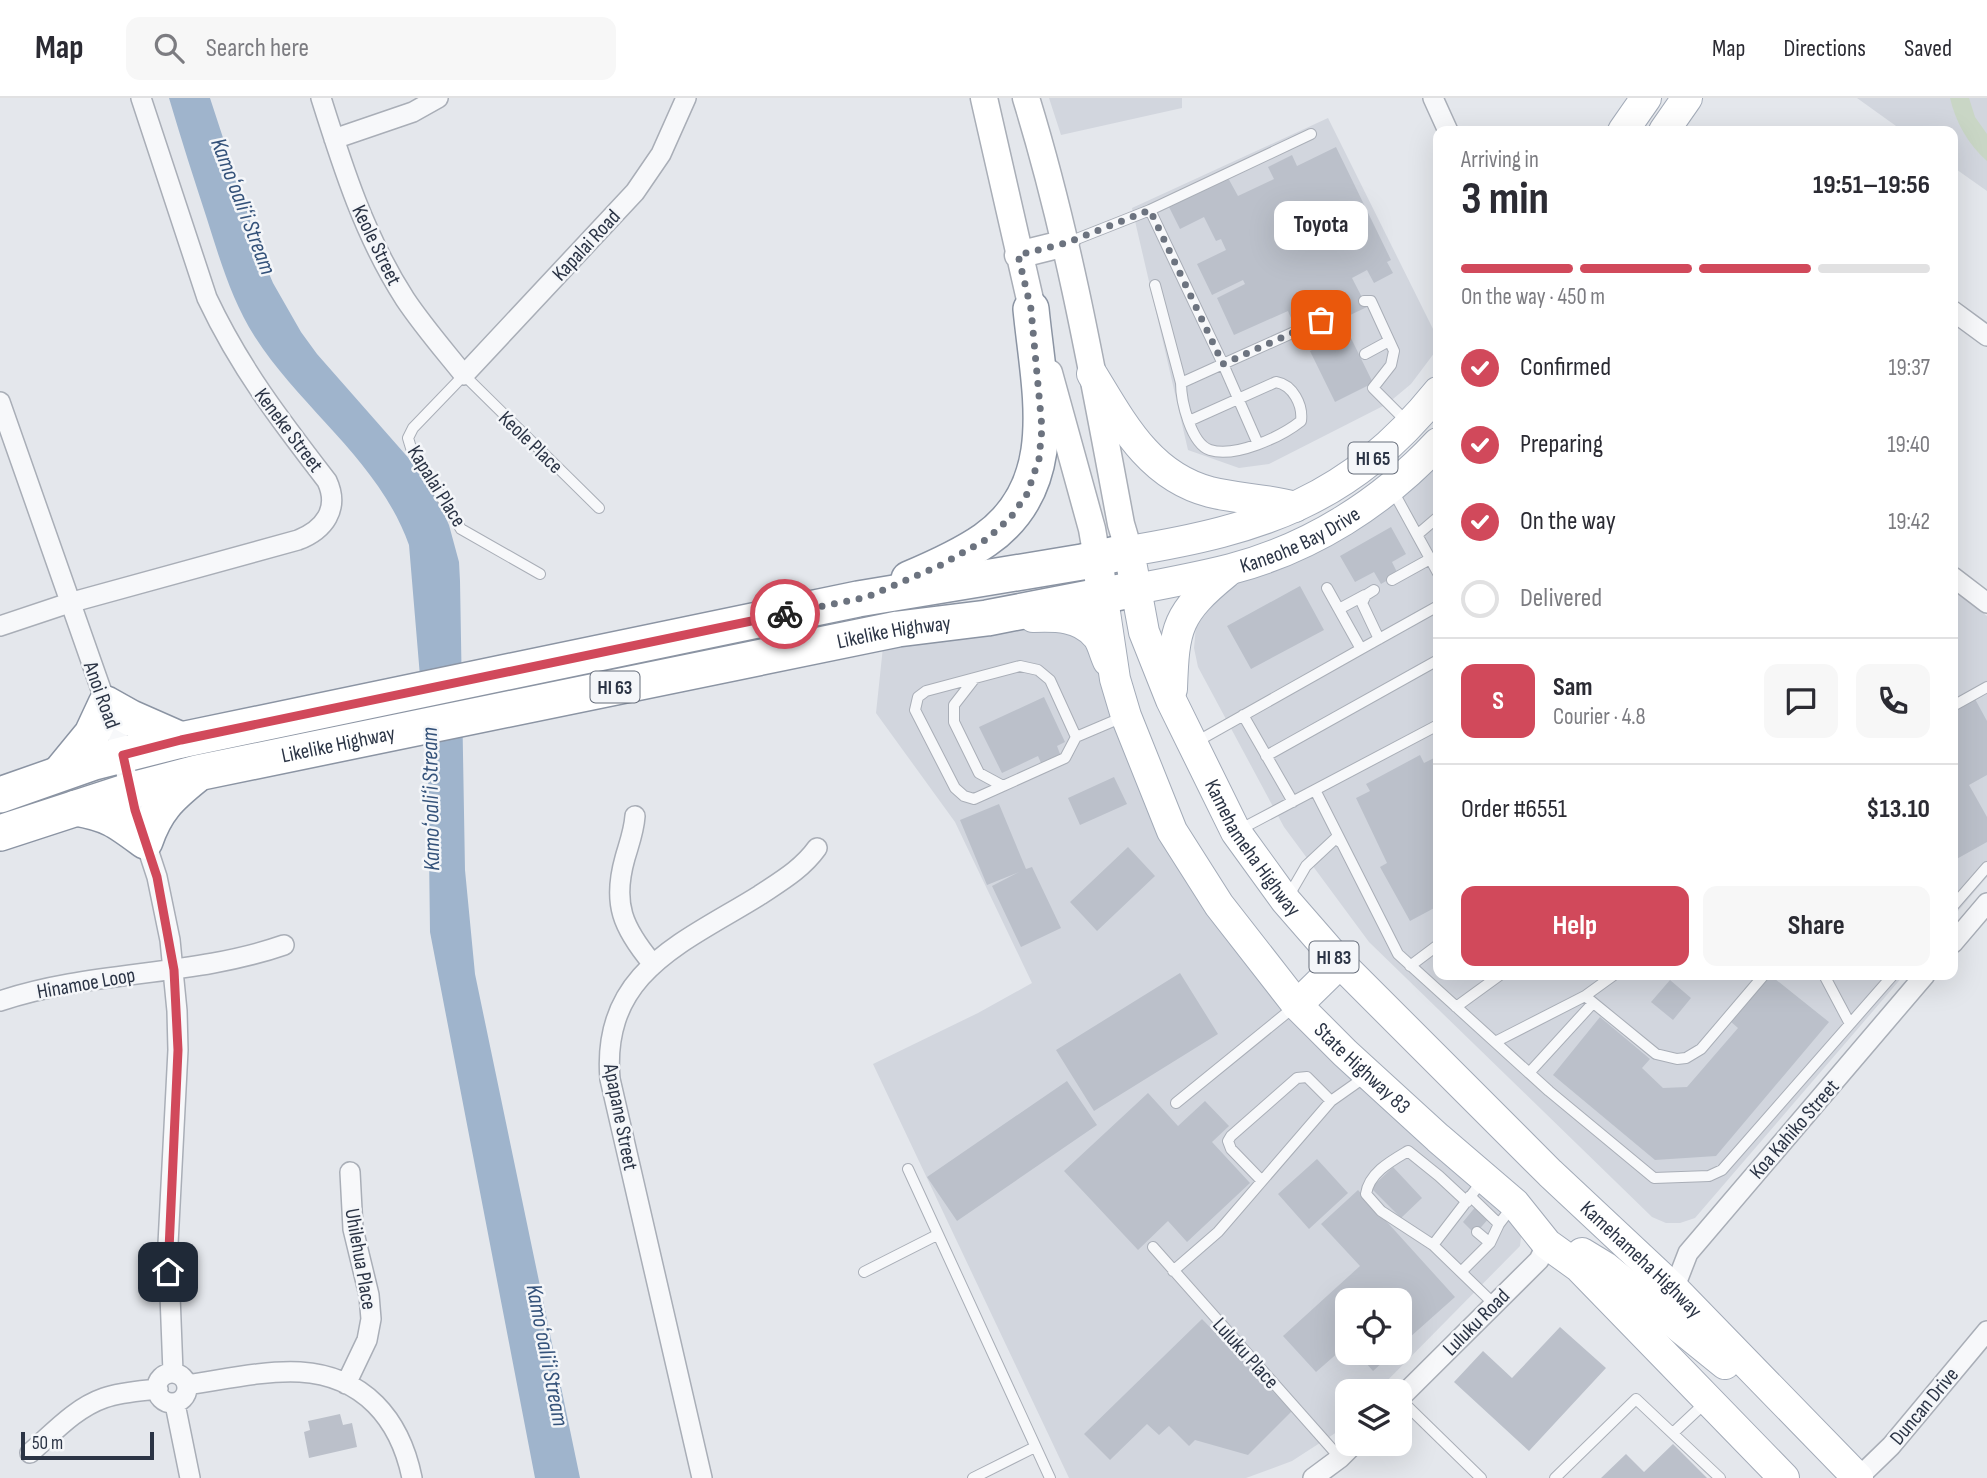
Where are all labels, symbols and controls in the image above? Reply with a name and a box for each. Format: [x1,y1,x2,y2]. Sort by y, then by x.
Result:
search box [126,17,616,80]
text: Map [35,28,84,68]
icon: search [150,29,188,67]
text: Search here [206,33,309,64]
text: Map [1712,34,1745,63]
text: Directions [1783,34,1866,63]
text: Saved [1904,34,1952,63]
water label: Kamoʻoaliʻi Stream [204,134,282,279]
text: Arriving in [1461,146,1539,174]
text: 19:51–19:56 [1813,170,1930,201]
text: 3 min [1461,172,1549,227]
street label: Keole Street [346,201,407,289]
callout: Toyota [1274,201,1368,250]
street label: Kapalai Road [547,204,626,286]
text: Toyota [1294,211,1348,239]
text: On the way · 450 m [1461,283,1605,311]
pin [1291,290,1351,350]
icon: bag [1302,301,1340,339]
icon: check [1461,349,1499,387]
text: Confirmed [1520,352,1611,383]
text: 19:37 [1889,354,1930,382]
street label: Keneke Street [249,383,328,477]
street label: Keole Place [493,406,568,479]
icon: check [1461,426,1499,464]
text: Preparing [1520,429,1603,460]
text: 19:40 [1888,431,1930,459]
street label: Kapalai Place [402,441,471,532]
road number: HI 65 [1348,442,1398,474]
street label: Kaneohe Bay Drive [1237,501,1365,579]
icon: check [1461,503,1499,541]
text: On the way [1520,506,1616,537]
text: 19:42 [1888,508,1930,536]
courier [750,579,820,649]
text: Delivered [1520,583,1602,614]
icon: bike [766,595,804,633]
street label: Likelike Highway [835,611,952,654]
street label: Anoi Road [78,657,125,732]
button: chat [1764,664,1838,738]
button: phone [1856,664,1930,738]
road number: HI 63 [590,672,640,702]
text: Sam [1553,672,1593,703]
text: S [1492,686,1504,717]
text: Courier · 4.8 [1553,703,1646,731]
street label: Likelike Highway [279,721,397,768]
water label: Kamoʻoaliʻi Stream [416,726,446,871]
street label: Kamehameha Highway [1199,775,1306,922]
text: Order #6551 [1461,794,1567,825]
text: $13.10 [1866,794,1930,825]
button: Help [1461,886,1689,966]
button: Share [1703,886,1930,966]
road number: HI 83 [1310,942,1358,972]
street label: Hinamoe Loop [35,963,137,1004]
street label: State Highway 83 [1309,1018,1415,1119]
street label: Apapane Street [598,1061,643,1172]
street label: Koa Kahiko Street [1744,1074,1844,1184]
street label: Kamehameha Highway [1575,1196,1707,1323]
street label: Uhilehua Place [339,1206,382,1312]
pin [138,1242,198,1302]
icon: home [149,1253,187,1291]
water label: Kamoʻoaliʻi Stream [520,1282,575,1429]
street label: Luluku Road [1438,1284,1515,1361]
map controls [1335,1288,1412,1456]
button: locate [1335,1288,1412,1365]
street label: Luluku Place [1207,1313,1284,1394]
street label: Duncan Drive [1885,1363,1964,1450]
button: layers [1335,1379,1412,1456]
scale bar [21,1429,154,1461]
text: 50 m [32,1432,63,1455]

